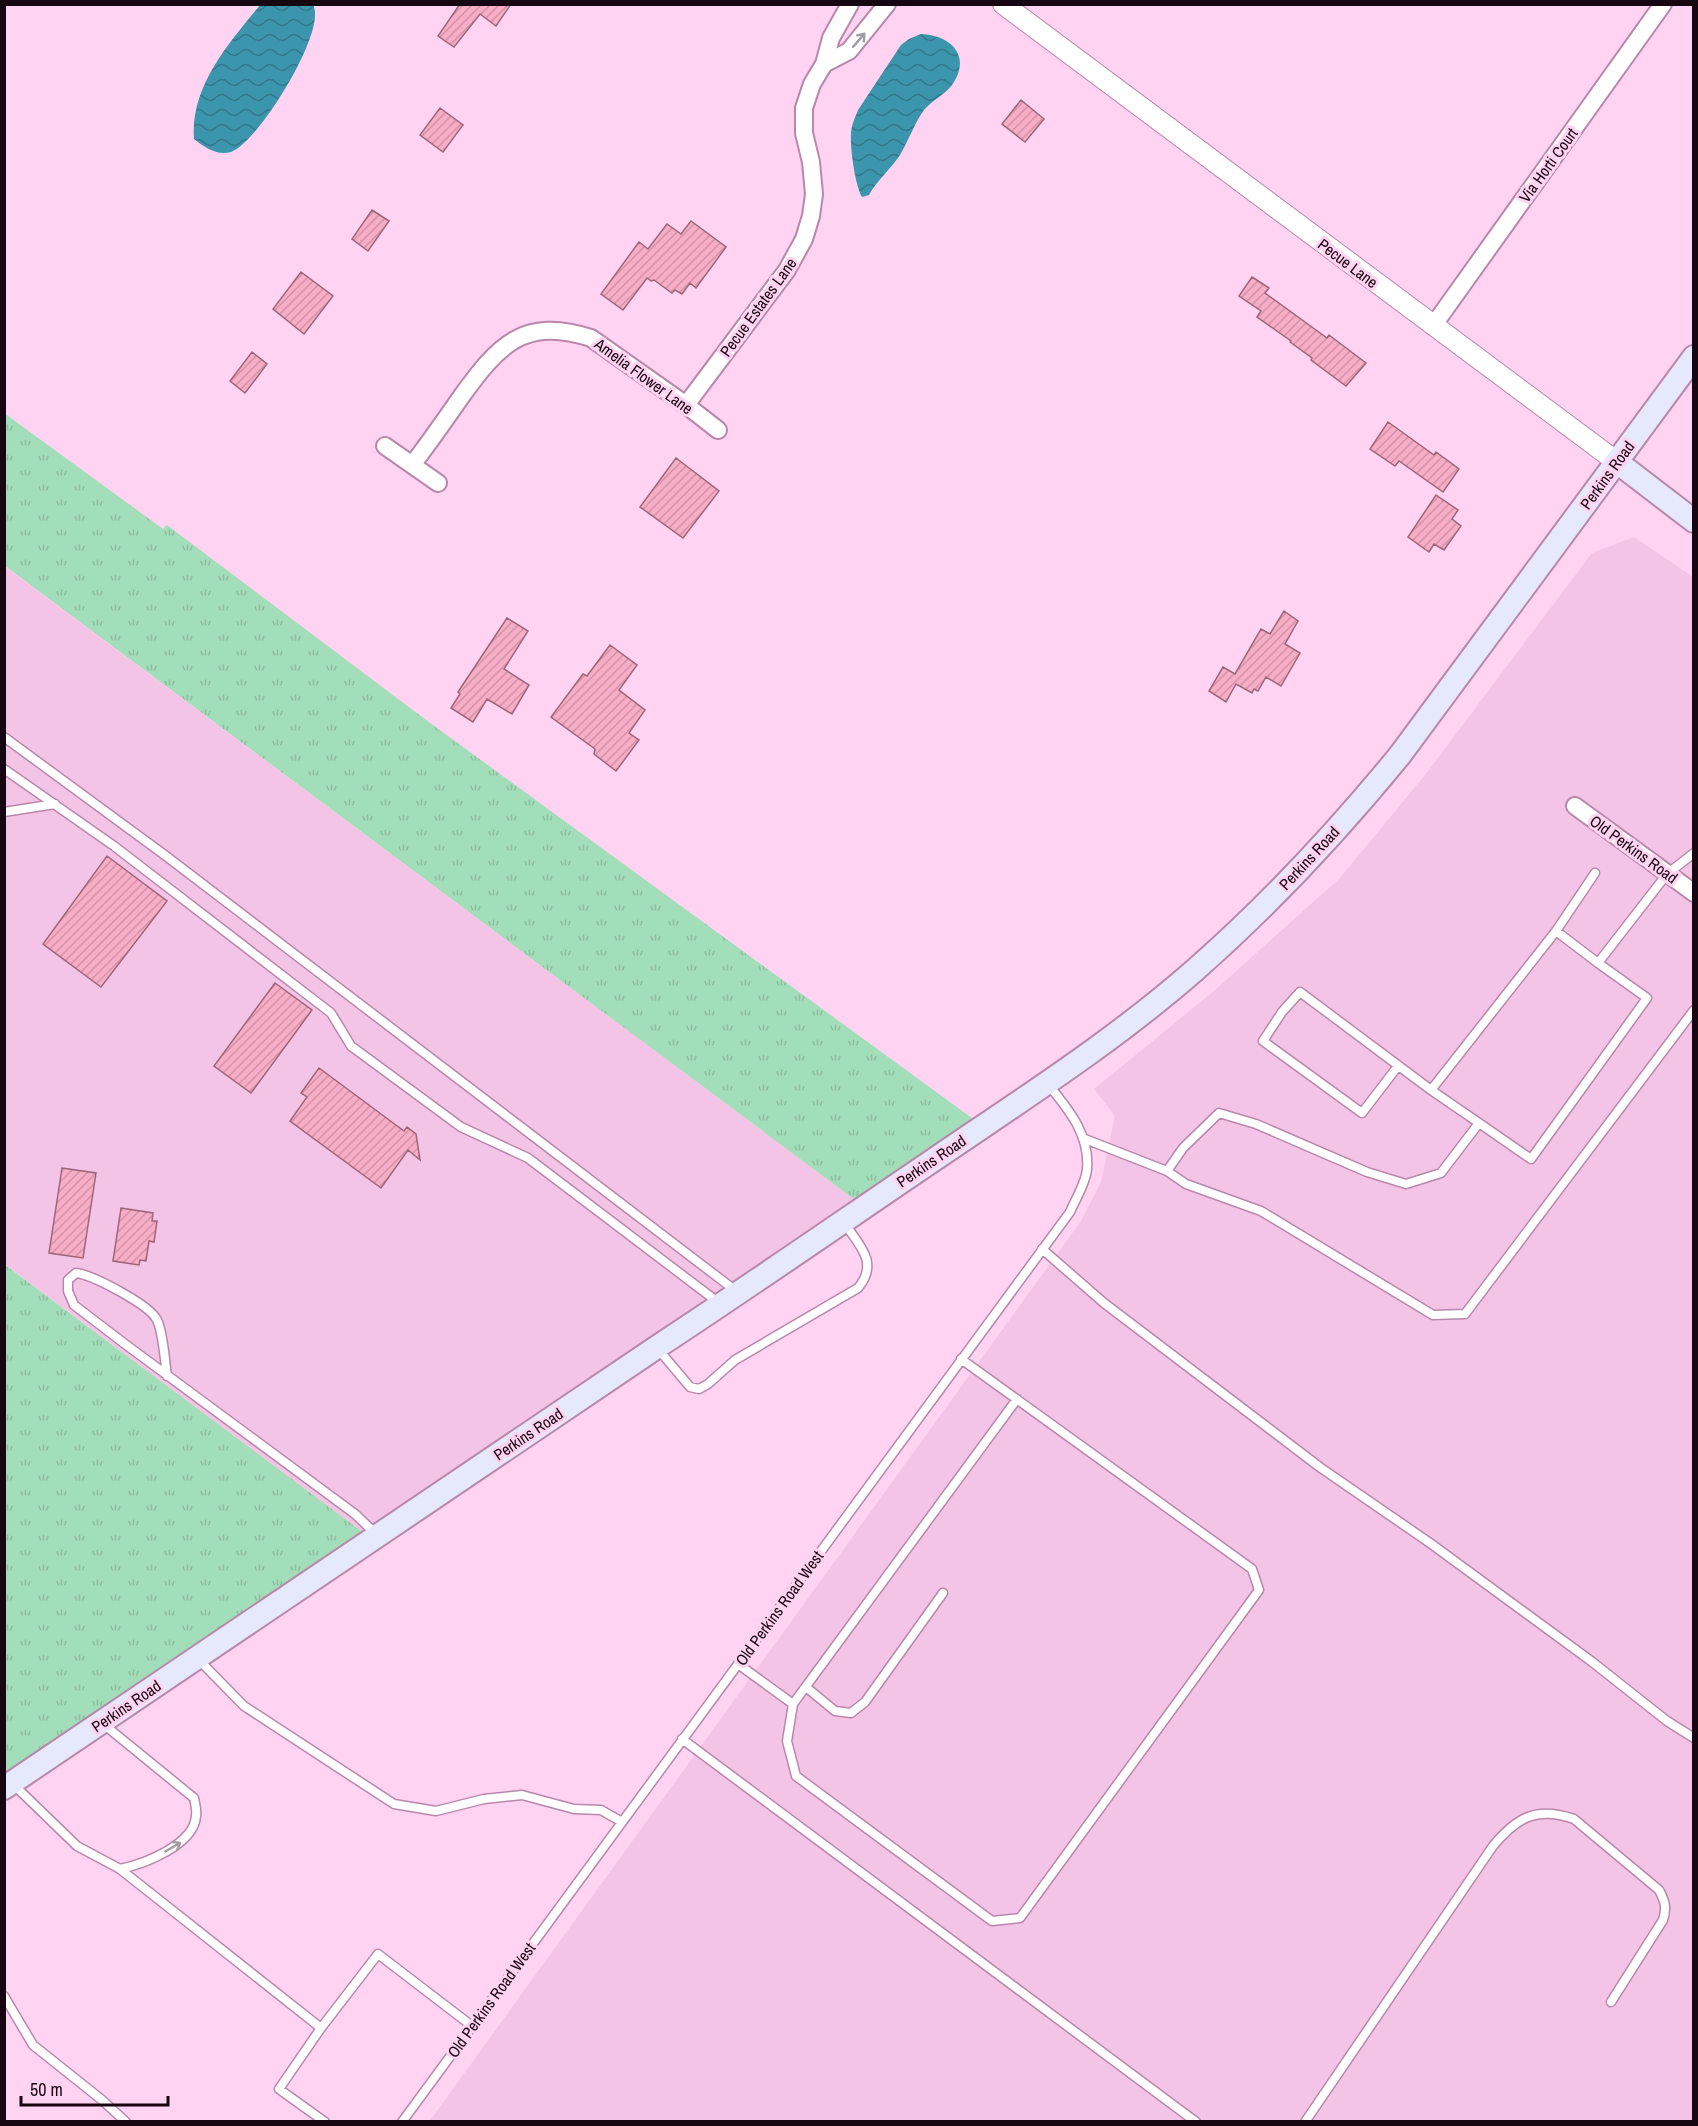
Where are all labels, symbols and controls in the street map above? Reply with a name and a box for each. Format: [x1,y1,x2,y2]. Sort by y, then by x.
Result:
one-way arrow [852,33,866,48]
street label: Via Horti Court [1513,123,1583,207]
street label: Pecue Lane [1313,233,1383,293]
street label: Pecue Estates Lane [715,253,801,361]
street label: Amelia Flower Lane [590,332,698,419]
street label: Perkins Road [1575,436,1639,514]
street label: Old Perkins Road [1586,810,1682,888]
street label: Perkins Road [1274,821,1344,895]
street label: Perkins Road [892,1130,970,1192]
street label: Perkins Road [489,1403,567,1465]
street label: Old Perkins Road West [730,1546,828,1670]
street label: Perkins Road [87,1675,165,1737]
one-way arrow [164,1841,181,1853]
street label: Old Perkins Road West [442,1938,540,2062]
scale bar [21,2069,168,2107]
text: 50 m [30,2077,63,2102]

